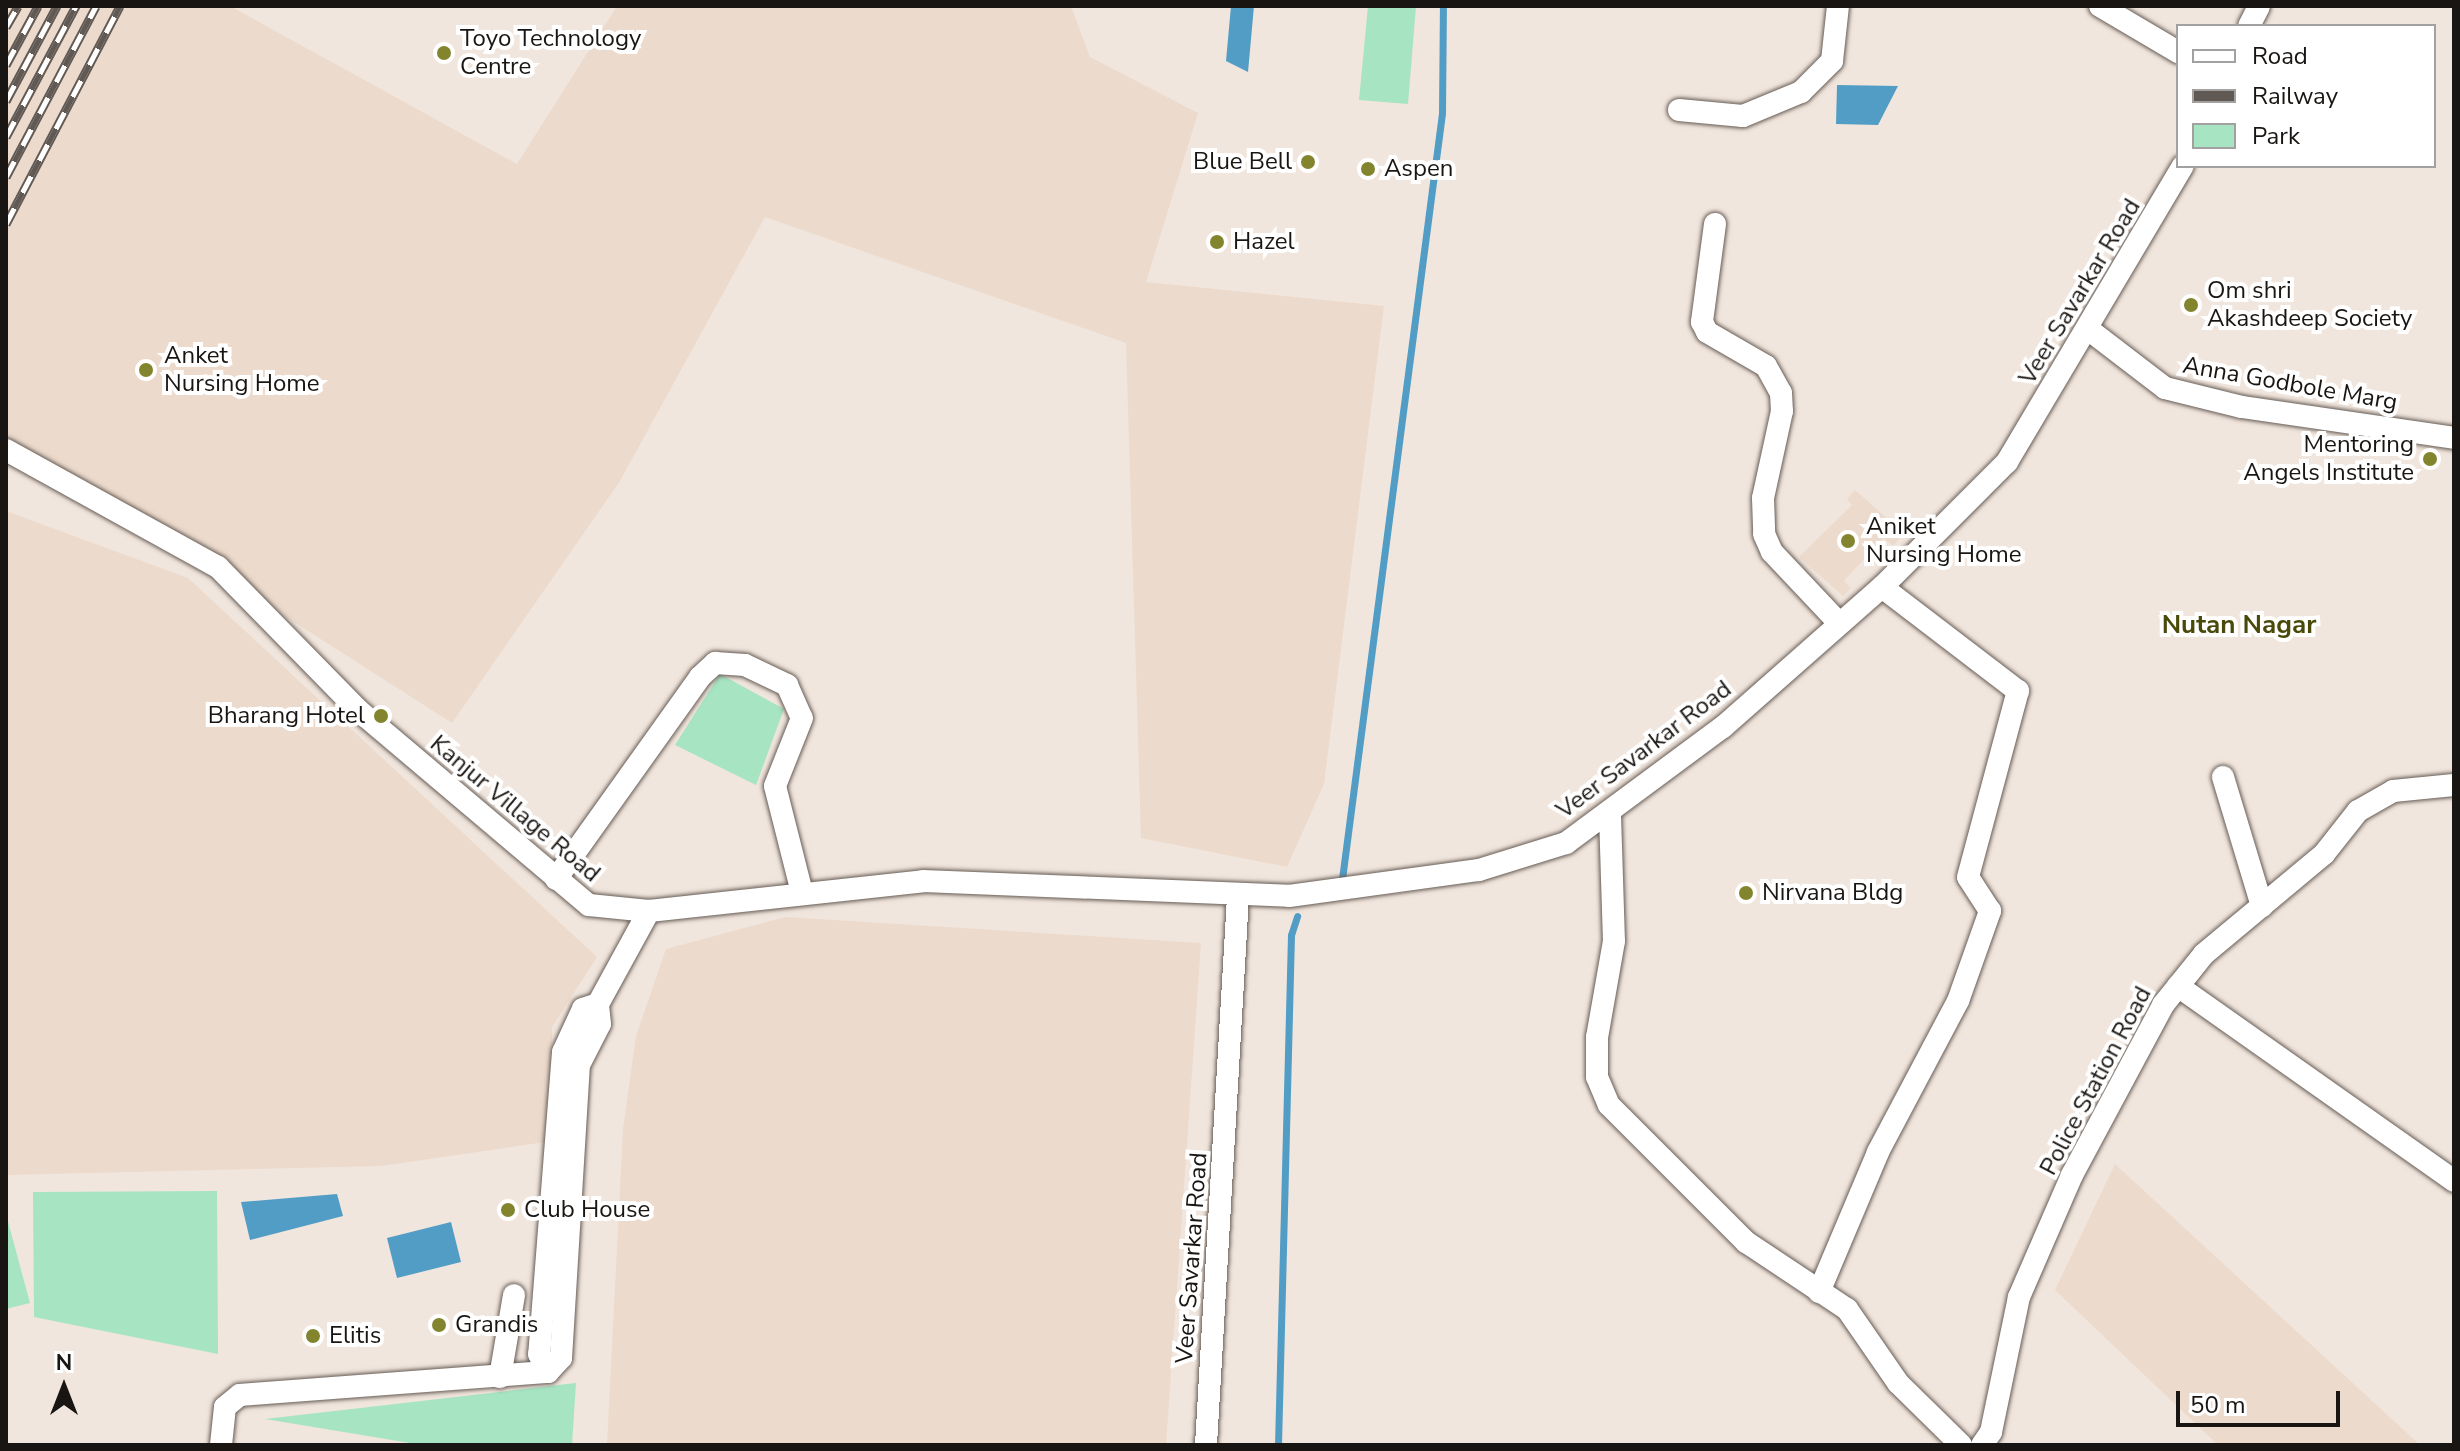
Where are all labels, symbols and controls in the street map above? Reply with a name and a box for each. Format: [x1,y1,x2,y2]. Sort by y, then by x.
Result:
legend [2176,24,2436,168]
place label: Toyo Technology Centre [460,25,641,81]
text: Road [2252,40,2308,72]
marker: Toyo Technology Centre [435,44,453,62]
text: Railway [2252,80,2338,112]
text: Park [2252,120,2300,152]
place label: Blue Bell [1193,148,1292,176]
marker: Blue Bell [1299,153,1317,171]
place label: Aspen [1384,155,1453,183]
marker: Aspen [1359,160,1377,178]
street label: Veer Savarkar Road [2013,194,2147,390]
place label: Hazel [1233,228,1295,256]
marker: Hazel [1208,233,1226,251]
place label: Om shri Akashdeep Society [2207,277,2412,333]
marker: Om shri Akashdeep Society [2182,296,2200,314]
place label: Anket Nursing Home [164,342,320,398]
street label: Anna Godbole Marg [2180,351,2400,417]
marker: Anket Nursing Home [135,359,157,381]
place label: Mentoring Angels Institute [2243,431,2414,487]
marker: Mentoring Angels Institute [2421,450,2439,468]
place label: Aniket Nursing Home [1866,513,2022,569]
marker: Aniket Nursing Home [1837,530,1859,552]
district label: Nutan Nagar [2162,609,2316,641]
street label: Veer Savarkar Road [1551,675,1737,825]
place label: Bharang Hotel [208,702,365,730]
marker: Bharang Hotel [372,707,390,725]
street label: Kanjur Village Road [424,729,606,889]
place label: Nirvana Bldg [1762,879,1903,907]
marker: Nirvana Bldg [1737,884,1755,902]
street label: Police Station Road [2034,982,2158,1180]
street label: Veer Savarkar Road [1170,1152,1214,1364]
place label: Club House [524,1196,650,1224]
marker: Club House [499,1201,517,1219]
place label: Grandis [455,1311,538,1339]
marker: Grandis [430,1316,448,1334]
place label: Elitis [329,1322,381,1350]
marker: Elitis [304,1327,322,1345]
north arrow [24,1347,104,1427]
text: N [56,1348,72,1378]
scale bar [2180,1375,2344,1425]
text: 50 m [2190,1389,2246,1421]

